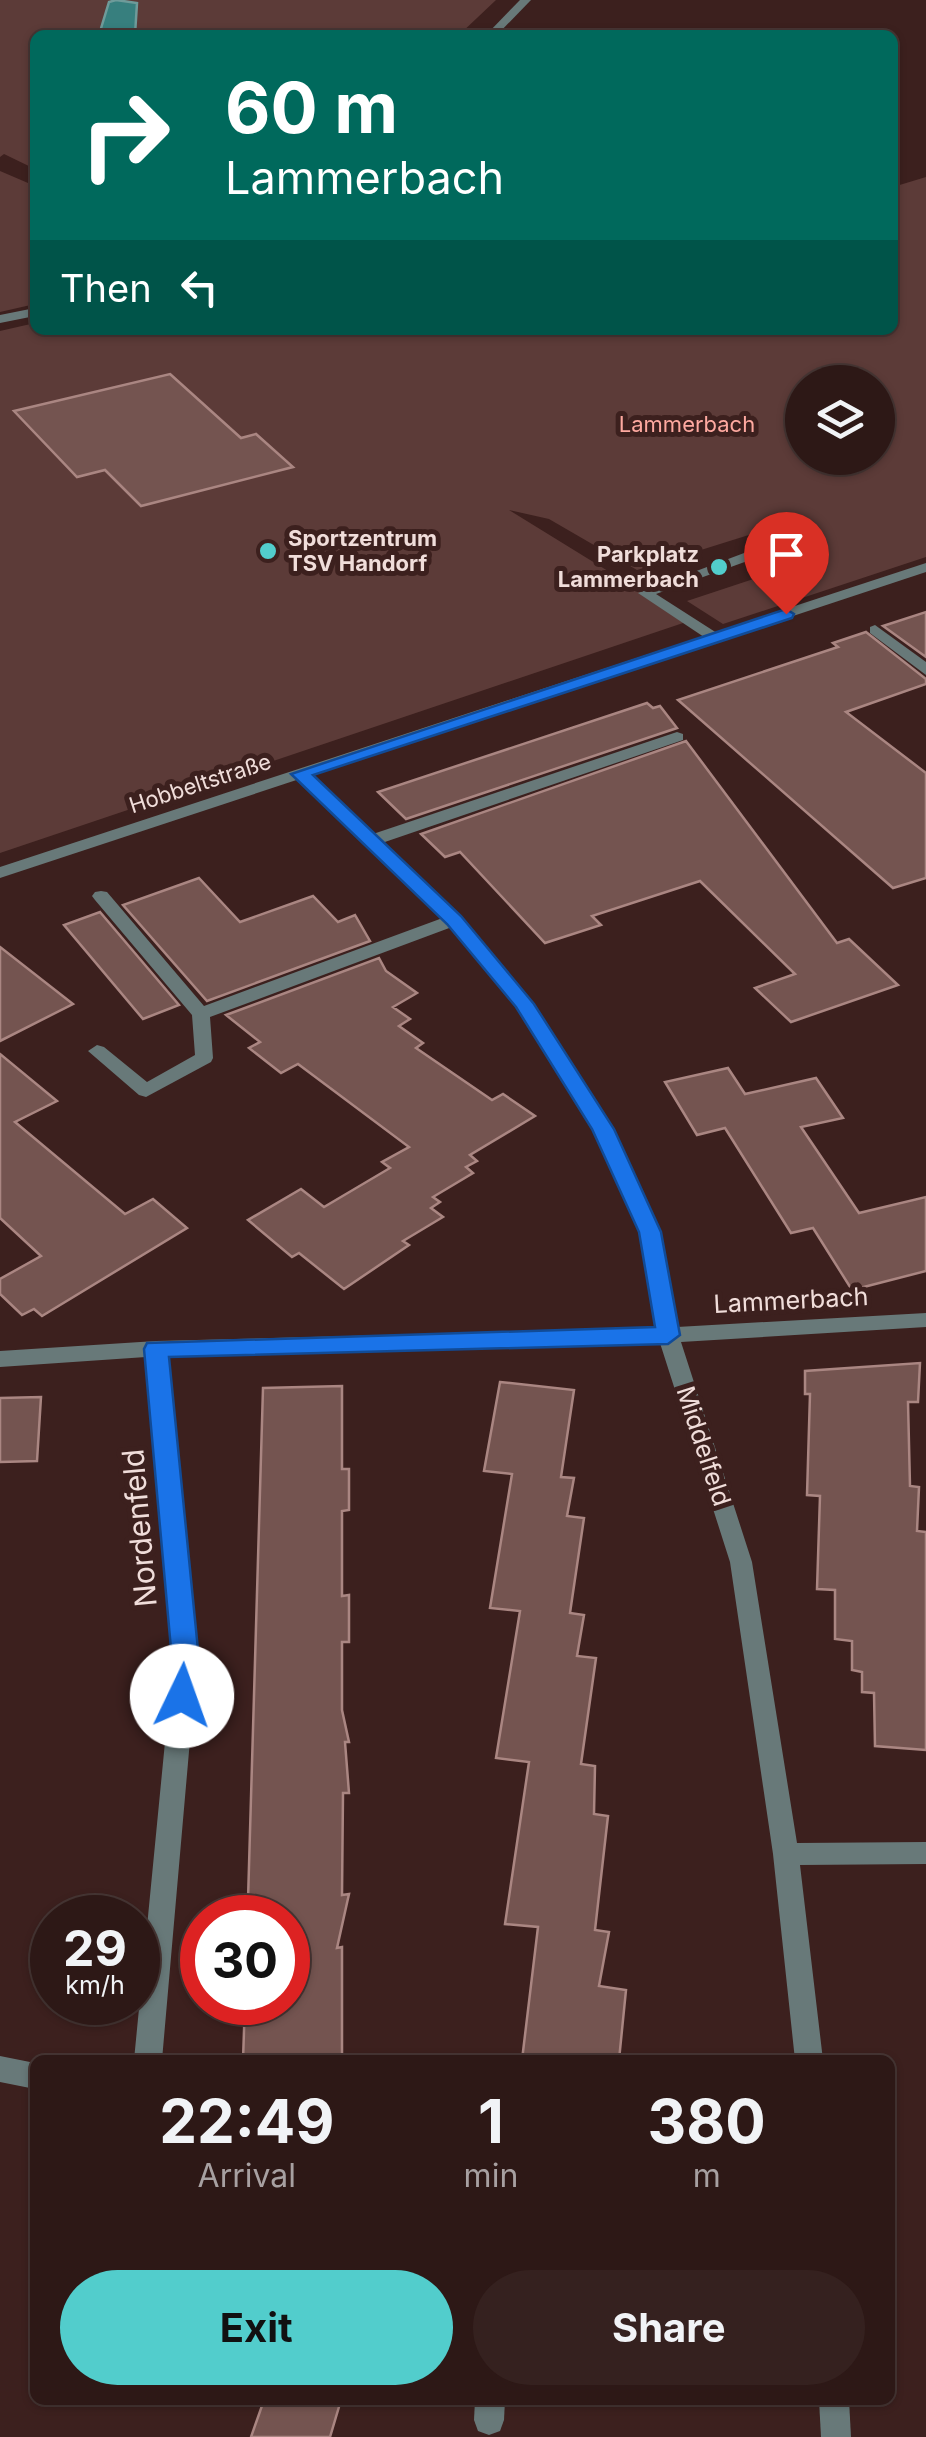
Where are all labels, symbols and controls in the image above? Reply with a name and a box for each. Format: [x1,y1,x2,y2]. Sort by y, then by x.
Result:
text: 60 m [225,65,398,150]
icon: right [60,70,190,200]
text: Lammerbach [225,150,504,205]
icon: left [172,260,227,315]
text: Then [60,265,152,311]
map controls [785,365,895,475]
button: layers [785,365,895,475]
park label: Lammerbach [619,411,755,437]
pin [744,512,829,615]
place label: Sportzentrum TSV Handorf [288,525,437,576]
icon: arrive [759,527,814,582]
marker: Sportzentrum TSV Handorf [257,540,279,562]
place label: Parkplatz Lammerbach [558,541,699,592]
marker: Parkplatz Lammerbach [708,556,730,578]
street label: Hobbeltstraße [126,748,274,818]
street label: Lammerbach [713,1281,869,1319]
street label: Middelfeld [671,1382,737,1510]
street label: Nordenfeld [114,1448,164,1609]
position arrow [130,1644,234,1748]
speed limit sign: 30 [180,1895,310,2025]
text: 29 [63,1918,127,1978]
text: km/h [65,1970,125,2000]
text: 22:49 [159,2085,334,2157]
text: 1 [478,2085,504,2157]
text: 380 [648,2085,766,2157]
text: Arrival [198,2156,296,2195]
text: min [464,2156,518,2195]
text: m [693,2156,721,2195]
button: Exit [60,2270,453,2385]
button: Share [473,2270,865,2385]

